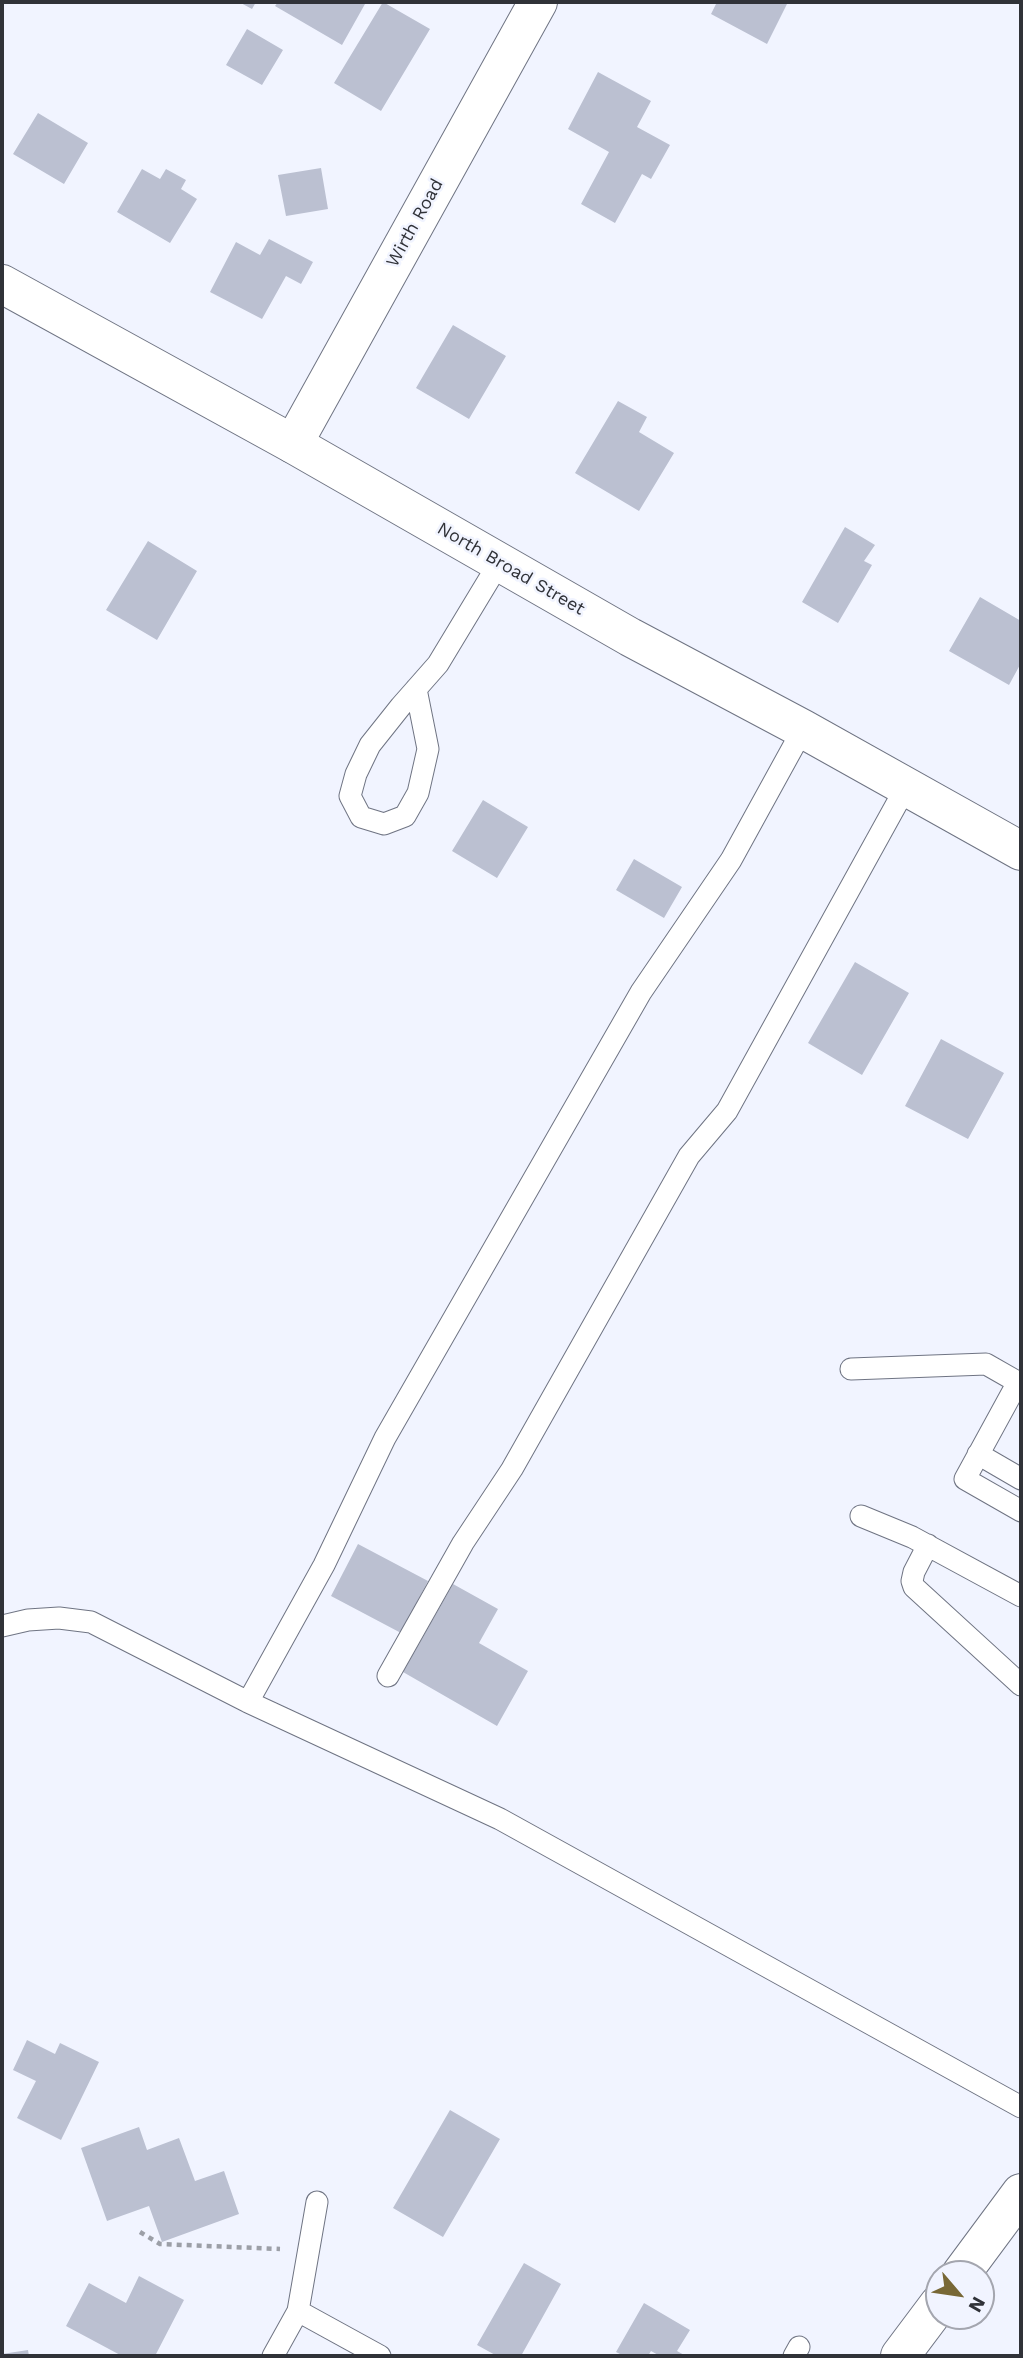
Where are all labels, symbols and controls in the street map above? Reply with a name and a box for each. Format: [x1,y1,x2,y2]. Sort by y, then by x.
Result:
street label: Wirth Road [382,175,448,271]
street label: North Broad Street [433,518,589,620]
north arrow [925,2260,995,2330]
text: N [964,2293,991,2316]

